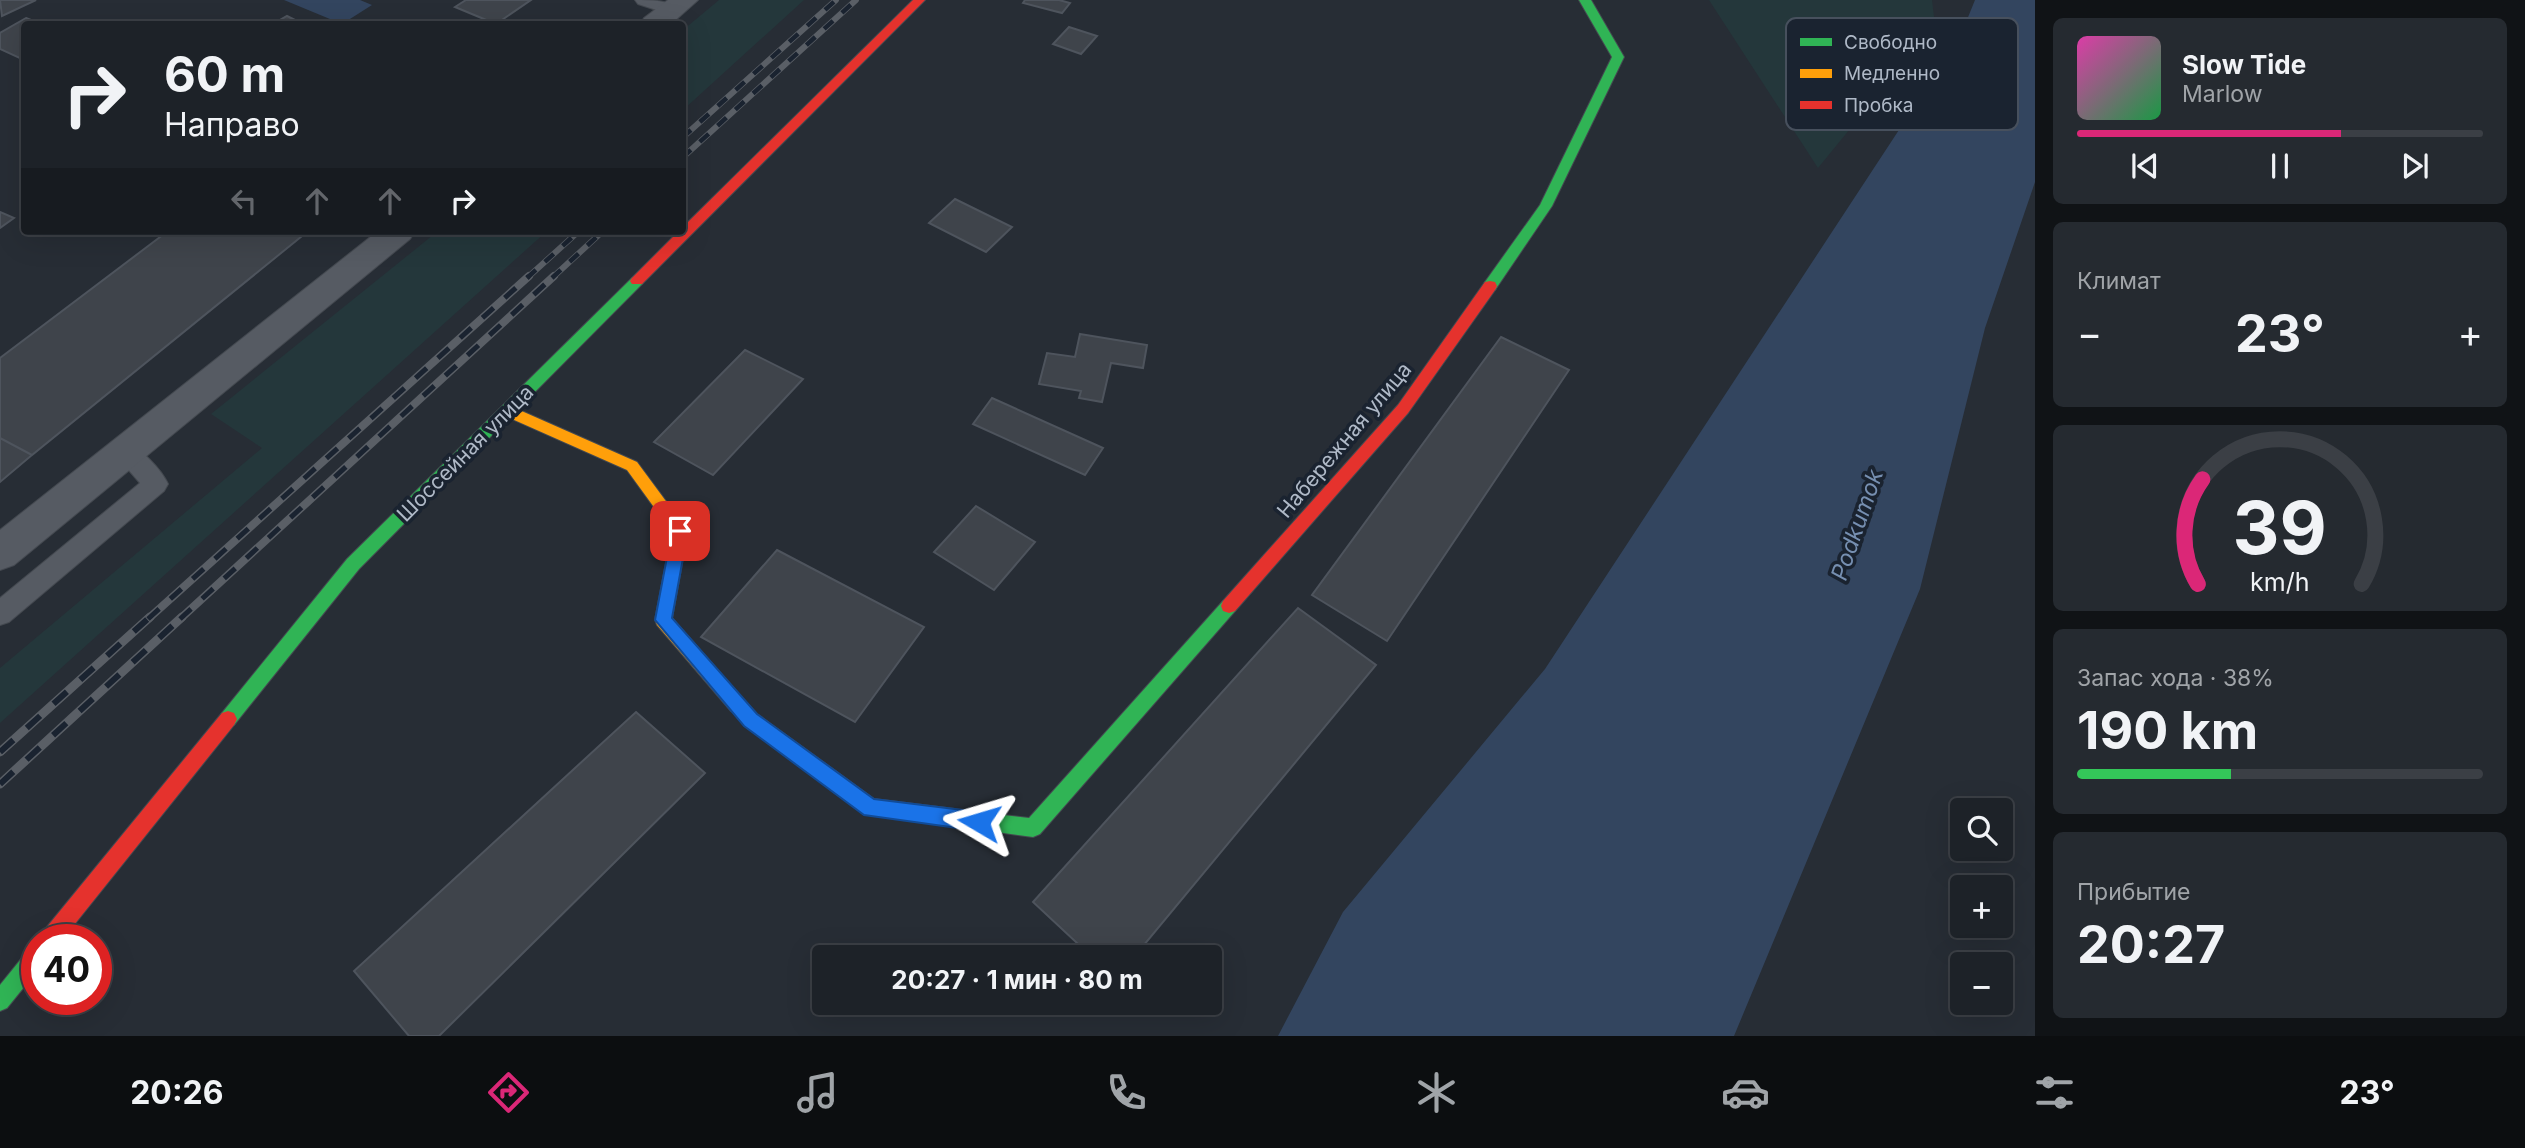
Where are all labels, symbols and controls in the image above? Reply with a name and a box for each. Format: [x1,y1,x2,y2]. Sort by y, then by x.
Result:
legend [1786,18,2018,130]
text: Свободно [1844,31,1937,54]
text: 60 m [164,45,285,104]
icon: right [49,49,140,140]
text: Slow Tide [2182,49,2306,80]
text: Медленно [1844,62,1940,85]
text: Marlow [2182,80,2262,108]
text: Пробка [1844,94,1913,117]
text: Направо [164,105,300,144]
icon: previous [2126,147,2164,185]
icon: pause [2261,147,2299,185]
icon: next [2396,147,2434,185]
icon: left [225,182,263,220]
icon: ahead [298,182,336,220]
icon: ahead [371,182,409,220]
icon: right [444,182,482,220]
text: Климат [2077,267,2161,295]
text: 23° [2235,302,2325,365]
text: − [2077,310,2102,356]
text: + [2458,310,2483,356]
street label: Набережная улица [1272,357,1416,523]
street label: Шоссейная улица [392,380,538,526]
water label: Podkumok [1825,466,1889,584]
text: 39 [2233,483,2327,572]
pin [650,501,710,561]
icon: arrive [661,512,699,550]
text: km/h [2250,567,2310,597]
text: Запас хода · 38% [2077,664,2274,692]
text: 190 km [2077,699,2258,762]
position arrow [942,785,1016,859]
map controls [1950,798,2013,1015]
button: search [1950,798,2013,861]
button: + [1950,875,2013,938]
text: Прибытие [2077,878,2190,906]
text: 20:27 [2077,913,2225,976]
speed limit sign: 40 [21,924,112,1015]
button: − [1950,952,2013,1015]
text: 20:27 · 1 мин · 80 m [891,964,1143,995]
icon: directions [484,1068,533,1117]
icon: music [793,1068,842,1117]
icon: phone [1102,1068,1151,1117]
icon: climate [1412,1068,1461,1117]
icon: car [1721,1068,1770,1117]
icon: filters [2030,1068,2079,1117]
text: 20:26 [130,1073,224,1112]
text: 23° [2339,1073,2395,1112]

